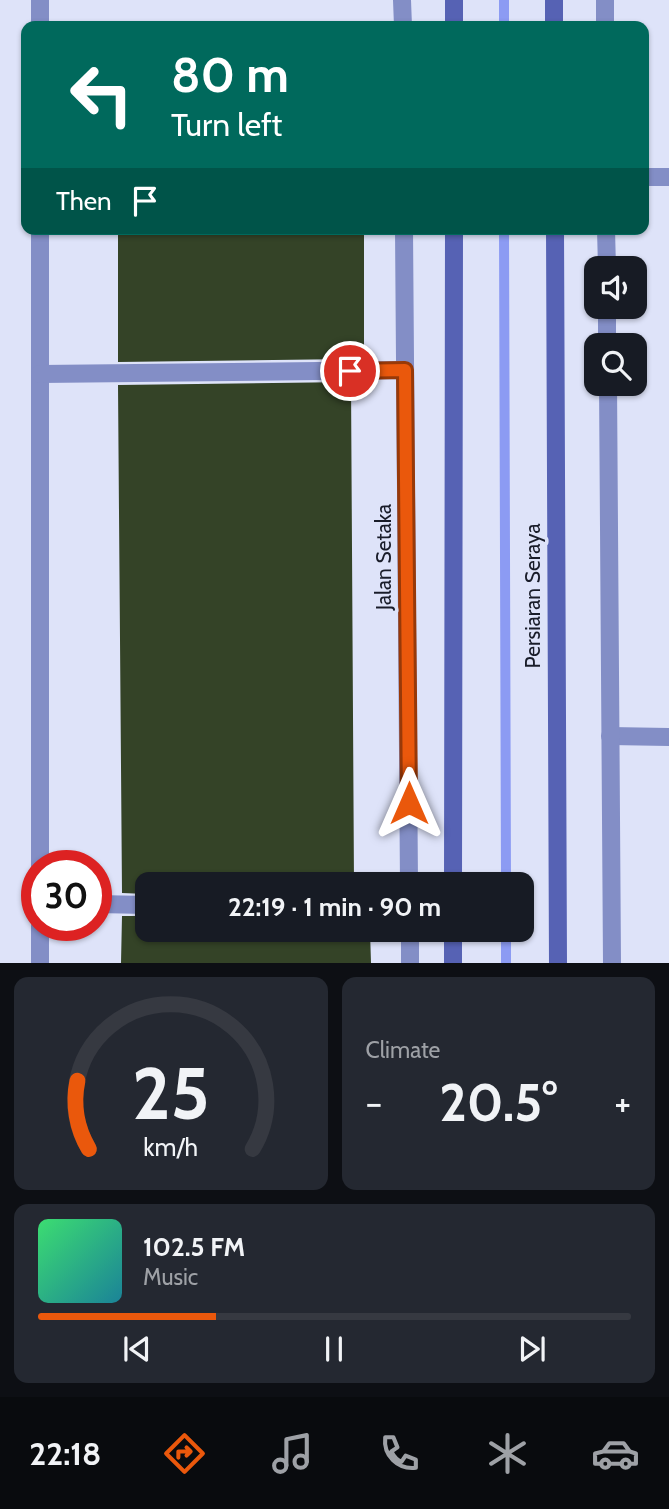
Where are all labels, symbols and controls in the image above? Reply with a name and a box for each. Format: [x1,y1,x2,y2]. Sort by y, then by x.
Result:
text: 80 m [171,45,289,104]
icon: left [56,49,147,140]
text: Turn left [171,105,282,144]
icon: arrive [126,182,164,220]
text: Then [56,185,112,217]
map controls [584,256,647,396]
button: sound [584,256,647,319]
button: search [584,333,647,396]
pin [320,341,380,401]
icon: arrive [331,352,369,390]
street label: Jalan Setaka [371,504,396,611]
street label: Persiaran Seraya [520,523,545,669]
position arrow [372,766,446,840]
speed limit sign: 30 [21,850,112,941]
text: 22:19 · 1 min · 90 m [228,891,441,923]
text: Climate [366,1036,440,1064]
text: 25 [132,1050,210,1138]
text: 20.5° [439,1071,557,1134]
text: − [366,1079,382,1126]
text: + [614,1079,631,1126]
text: km/h [143,1132,198,1162]
text: 102.5 FM [143,1231,245,1263]
text: Music [143,1263,198,1291]
icon: previous [118,1330,156,1368]
icon: pause [315,1330,353,1368]
icon: next [513,1330,551,1368]
icon: directions [160,1429,209,1478]
icon: music [268,1429,317,1478]
icon: phone [375,1429,424,1478]
icon: climate [483,1429,532,1478]
icon: car [591,1429,640,1478]
text: 22:18 [29,1434,101,1473]

